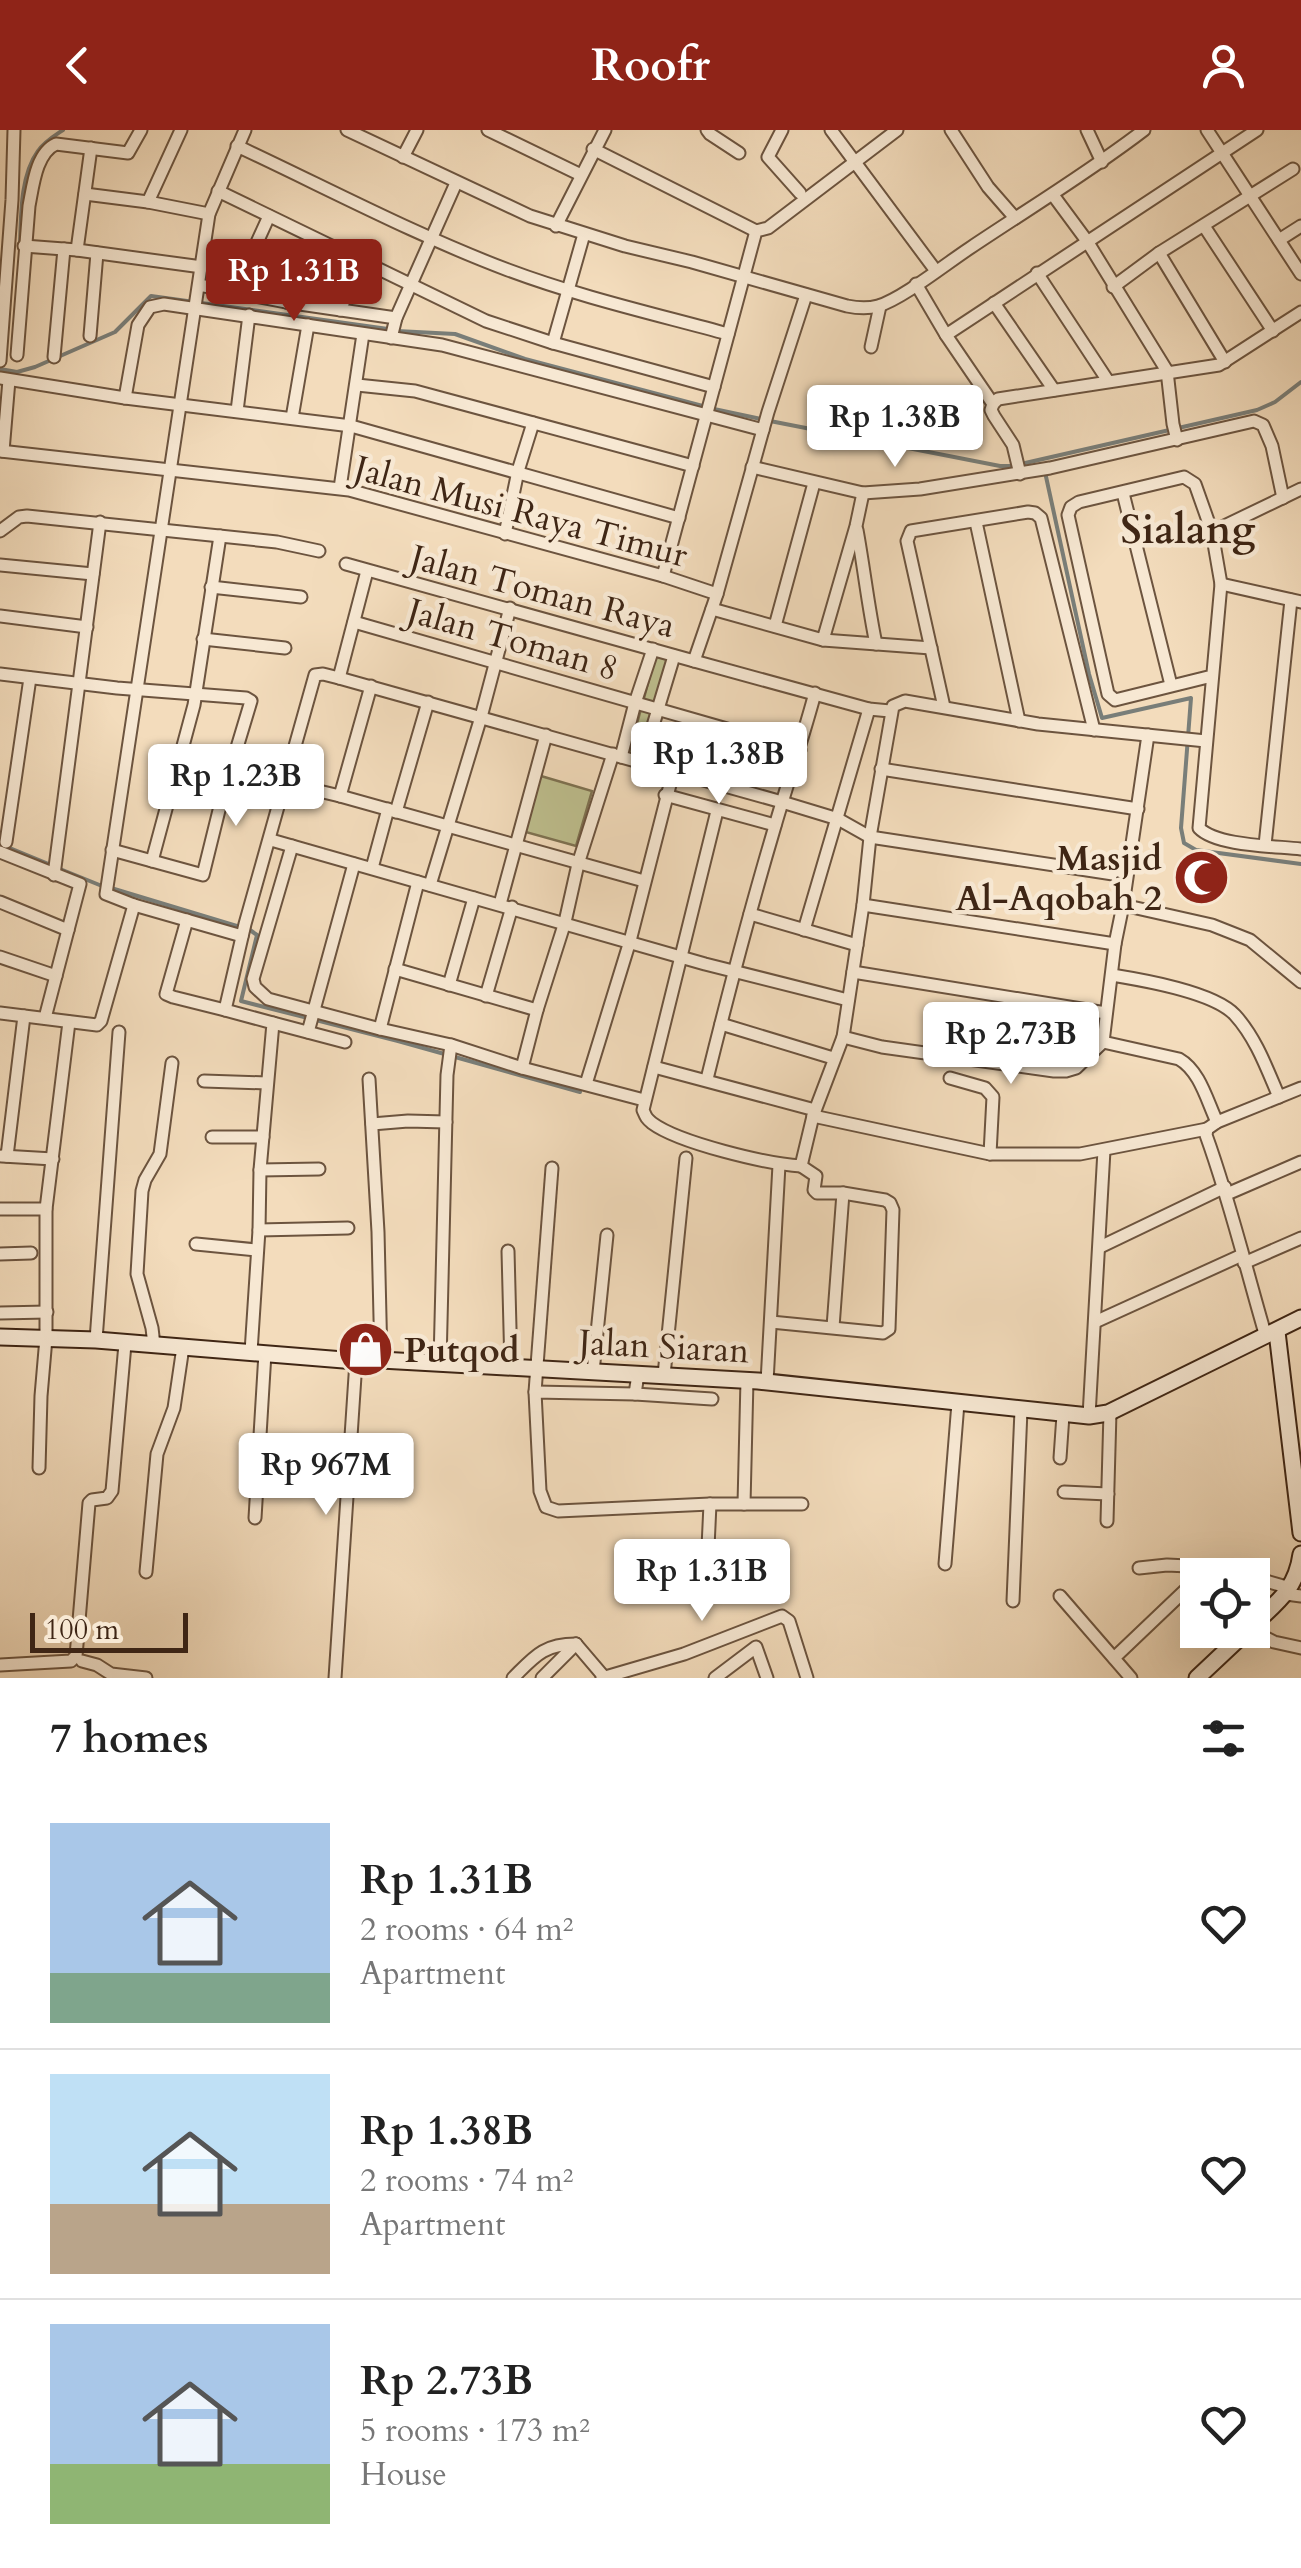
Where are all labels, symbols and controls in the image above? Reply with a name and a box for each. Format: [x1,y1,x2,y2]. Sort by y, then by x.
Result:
text: Roofr [591,35,710,96]
icon: back [50,38,105,93]
icon: person [1196,38,1251,93]
pin: Rp 1.31B [191,239,397,324]
text: Rp 1.31B [228,249,360,293]
pin: Rp 1.38B [792,385,998,470]
text: Rp 1.38B [829,395,961,439]
street label: Jalan Musi Raya Timur [344,443,693,580]
district label: Sialang [1121,503,1256,558]
street label: Jalan Toman Raya [400,532,680,650]
street label: Jalan Toman 8 [397,586,624,693]
pin: Rp 1.38B [616,722,822,807]
text: Rp 1.38B [653,732,785,776]
pin: Rp 1.23B [133,744,339,829]
text: Rp 1.23B [170,754,302,798]
place label: Masjid Al-Aqobah 2 [955,835,1162,923]
mosque icon: Masjid Al-Aqobah 2 [1171,848,1231,908]
pin: Rp 2.73B [908,1002,1114,1087]
text: Rp 2.73B [945,1012,1077,1056]
street label: Jalan Siaran [573,1318,750,1375]
shop icon: Putqod [335,1320,395,1380]
place label: Putqod [404,1327,520,1375]
pin: Rp 967M [234,1433,418,1518]
text: Rp 967M [261,1443,391,1487]
pin: Rp 1.31B [599,1539,805,1624]
text: Rp 1.31B [636,1549,768,1593]
map controls [1180,1558,1270,1648]
button: locate [1180,1558,1270,1648]
scale bar [30,1608,188,1652]
text: 100 m [45,1611,119,1649]
text: 7 homes [50,1710,208,1767]
icon: filters [1196,1711,1251,1766]
text: Rp 1.31B [360,1851,533,1908]
icon: home [130,1863,250,1983]
icon: heart [1196,1896,1251,1951]
text: 2 rooms · 64 m² [360,1908,573,1952]
text: Apartment [360,1952,505,1996]
text: Rp 1.38B [360,2102,533,2159]
icon: home [130,2114,250,2234]
icon: heart [1196,2147,1251,2202]
text: 2 rooms · 74 m² [360,2159,573,2203]
text: Apartment [360,2203,505,2247]
text: Rp 2.73B [360,2352,533,2409]
icon: home [130,2364,250,2484]
icon: heart [1196,2397,1251,2452]
text: 5 rooms · 173 m² [360,2409,590,2453]
text: House [360,2453,447,2497]

